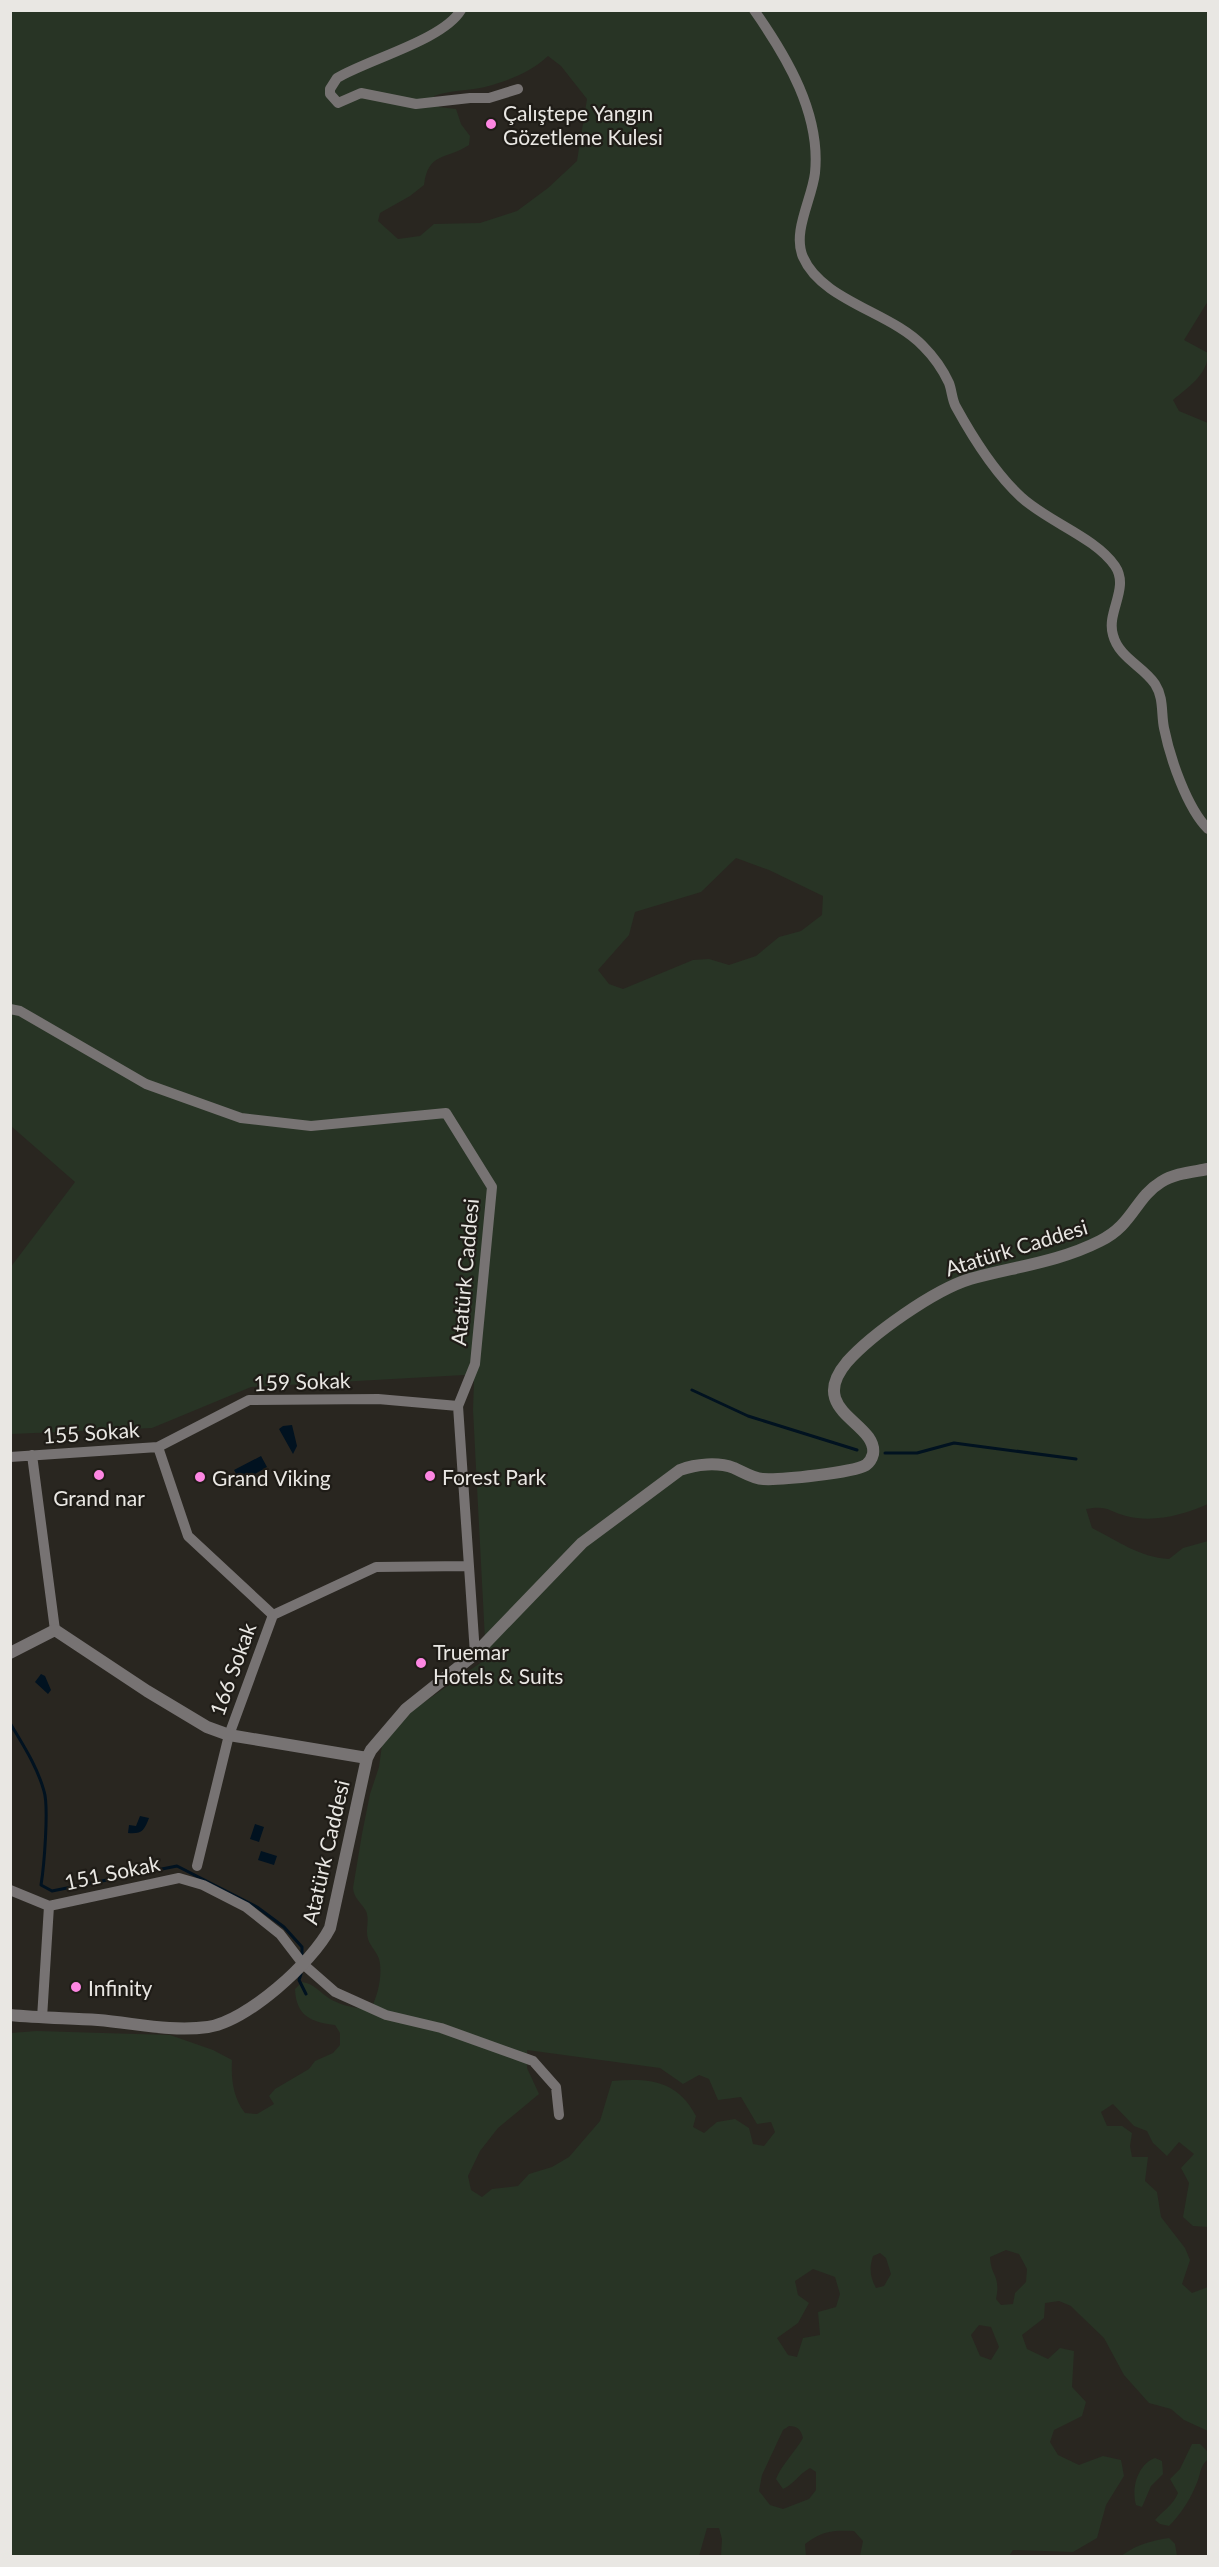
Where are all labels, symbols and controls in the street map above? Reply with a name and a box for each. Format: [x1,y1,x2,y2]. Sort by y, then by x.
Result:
place label: Çalıştepe Yangın Gözetleme Kulesi [503,100,663,149]
marker: Çalıştepe Yangın Gözetleme Kulesi [484,117,498,131]
street label: Atatürk Caddesi [445,1197,483,1347]
street label: Atatürk Caddesi [942,1213,1090,1281]
street label: 159 Sokak [253,1367,351,1395]
street label: 155 Sokak [42,1416,141,1448]
place label: Forest Park [442,1464,547,1489]
place label: Grand Viking [212,1465,331,1490]
marker: Grand nar [92,1468,106,1482]
marker: Forest Park [423,1469,437,1483]
marker: Grand Viking [193,1470,207,1484]
place label: Grand nar [53,1485,145,1510]
street label: 166 Sokak [204,1619,260,1719]
place label: Truemar Hotels & Suits [433,1639,563,1688]
marker: Truemar Hotels & Suits [414,1656,428,1670]
street label: Atatürk Caddesi [296,1777,354,1927]
street label: 151 Sokak [62,1850,162,1894]
place label: Infinity [88,1975,153,2000]
marker: Infinity [69,1980,83,1994]

